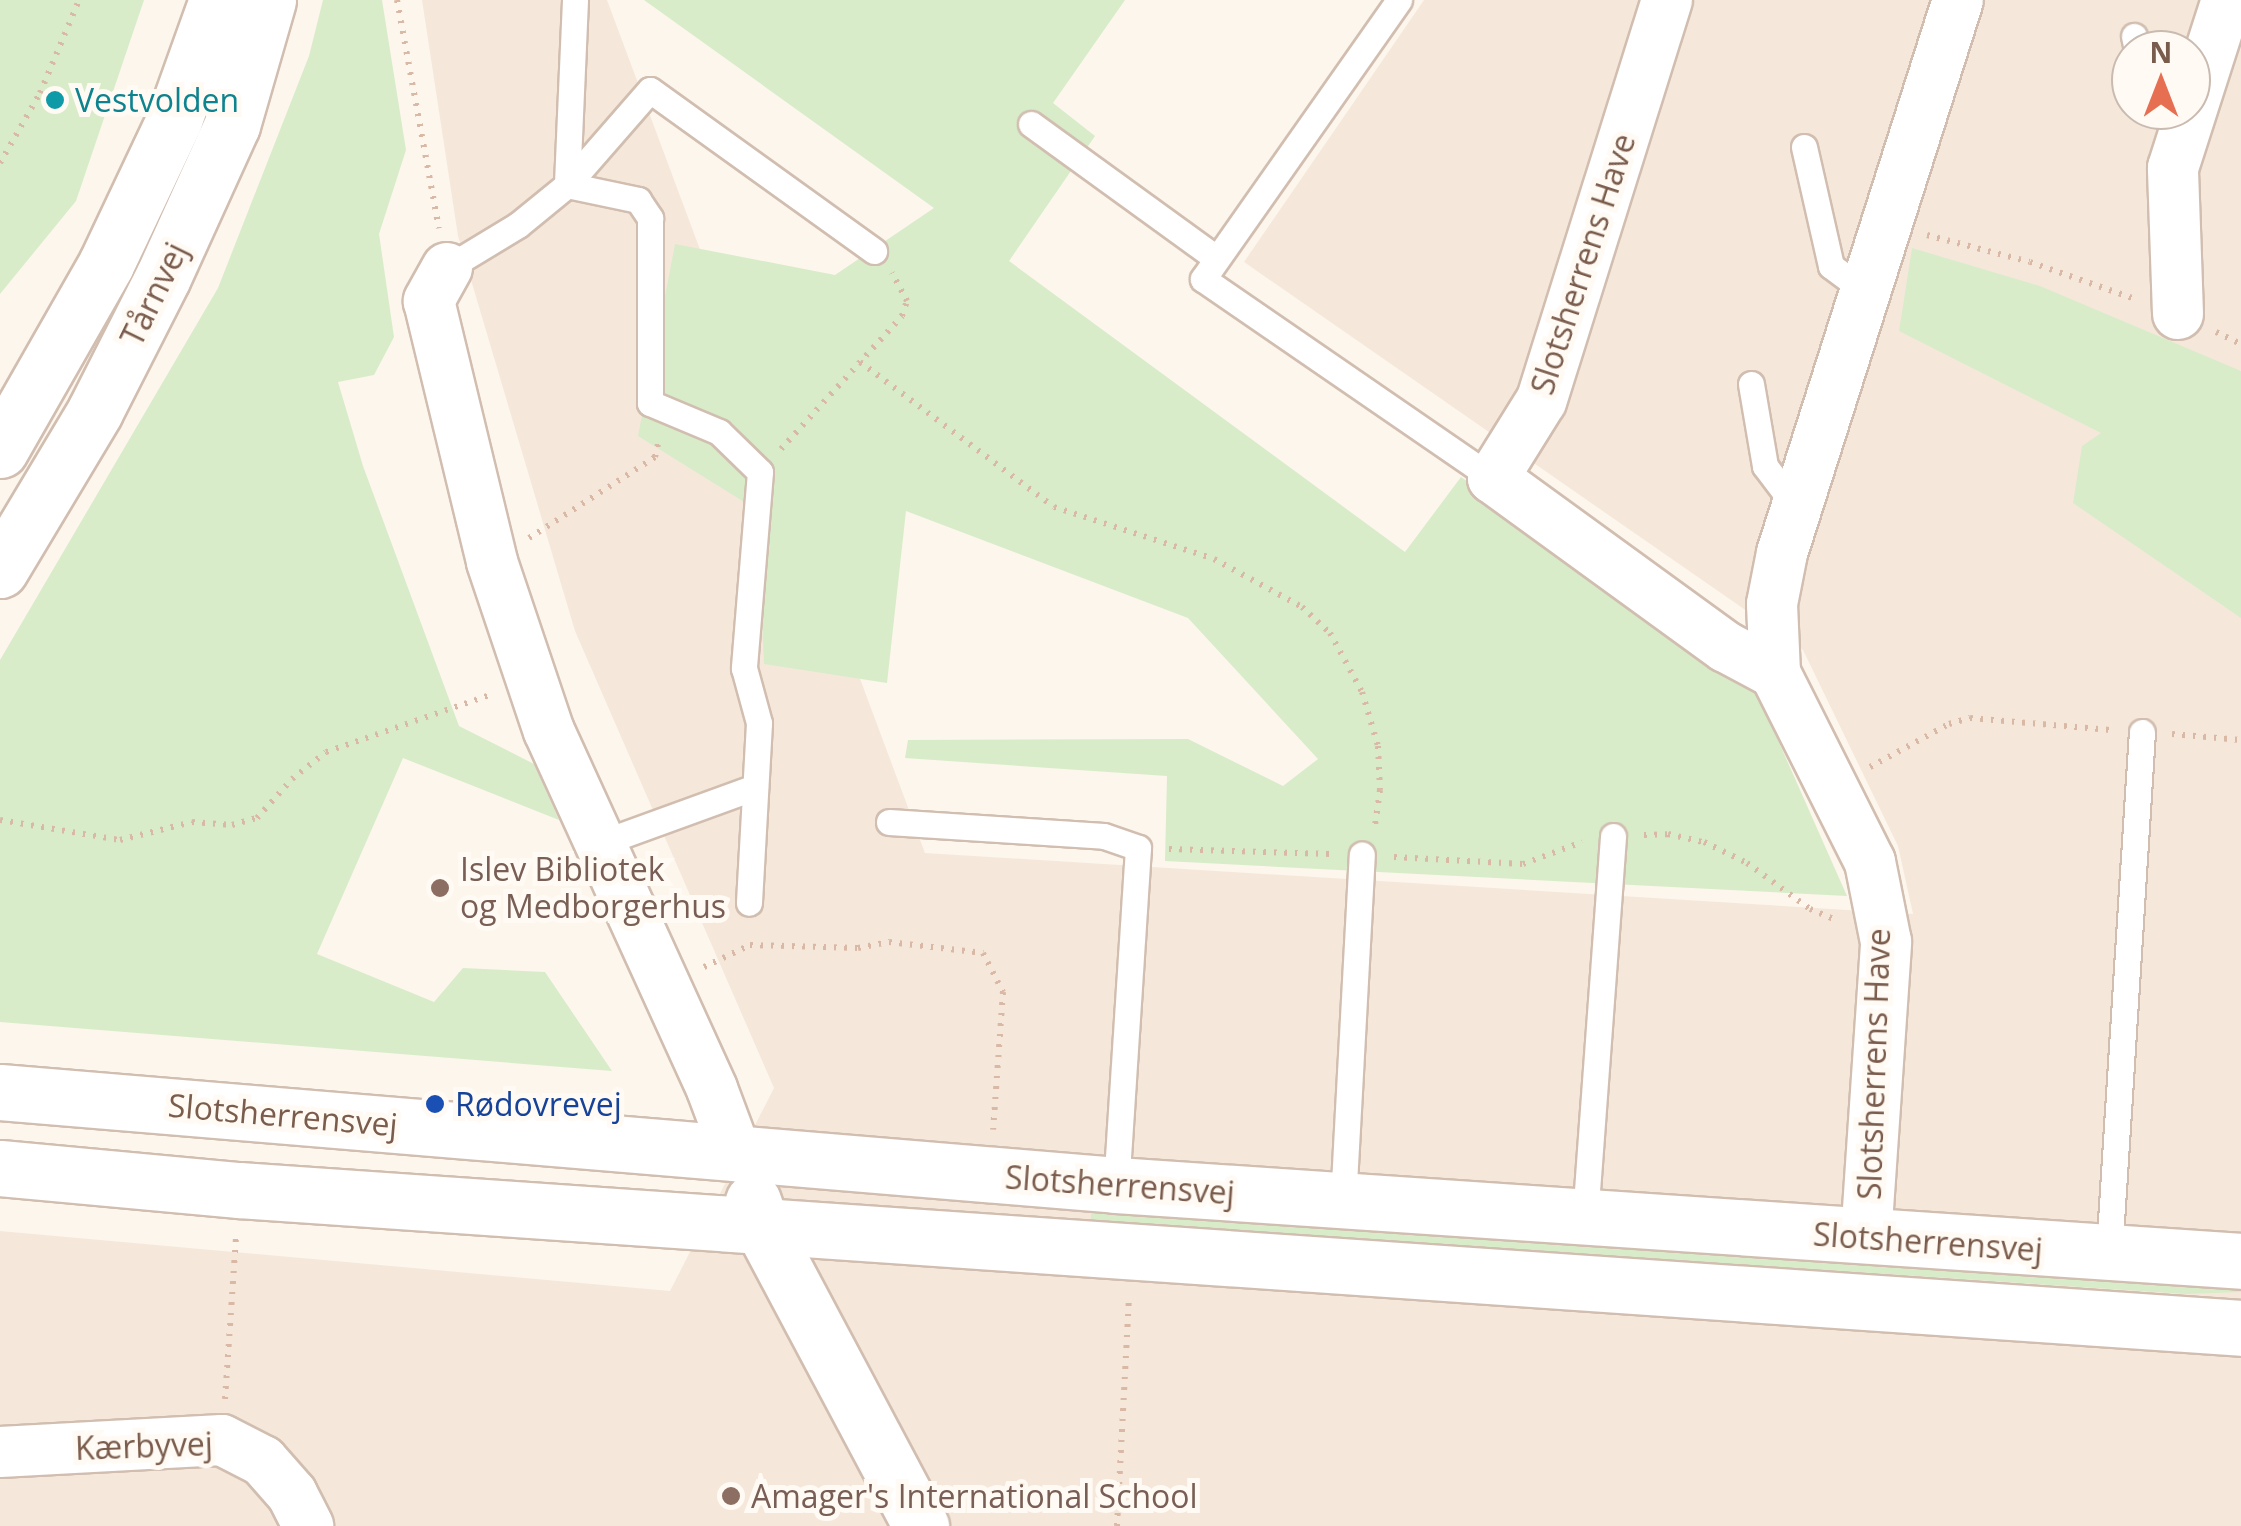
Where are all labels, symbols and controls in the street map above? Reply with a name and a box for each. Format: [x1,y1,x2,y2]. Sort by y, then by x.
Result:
north arrow [2111,30,2211,130]
text: N [2150,33,2172,71]
place label: Vestvolden [75,81,239,119]
marker: Vestvolden [44,89,66,111]
street label: Slotsherrens Have [1523,129,1643,399]
street label: Tårnvej [113,236,195,352]
place label: Islev Bibliotek og Medborgerhus [460,851,726,926]
marker: Islev Bibliotek og Medborgerhus [429,877,451,899]
street label: Slotsherrens Have [1850,928,1898,1200]
place label: Rødovrevej [455,1085,622,1123]
street label: Slotsherrensvej [167,1086,399,1144]
marker: Rødovrevej [424,1093,446,1115]
street label: Slotsherrensvej [1004,1158,1236,1212]
street label: Slotsherrensvej [1812,1215,2044,1269]
street label: Kærbyvej [74,1424,214,1468]
place label: Amager's International School [751,1477,1198,1515]
marker: Amager's International School [720,1485,742,1507]

